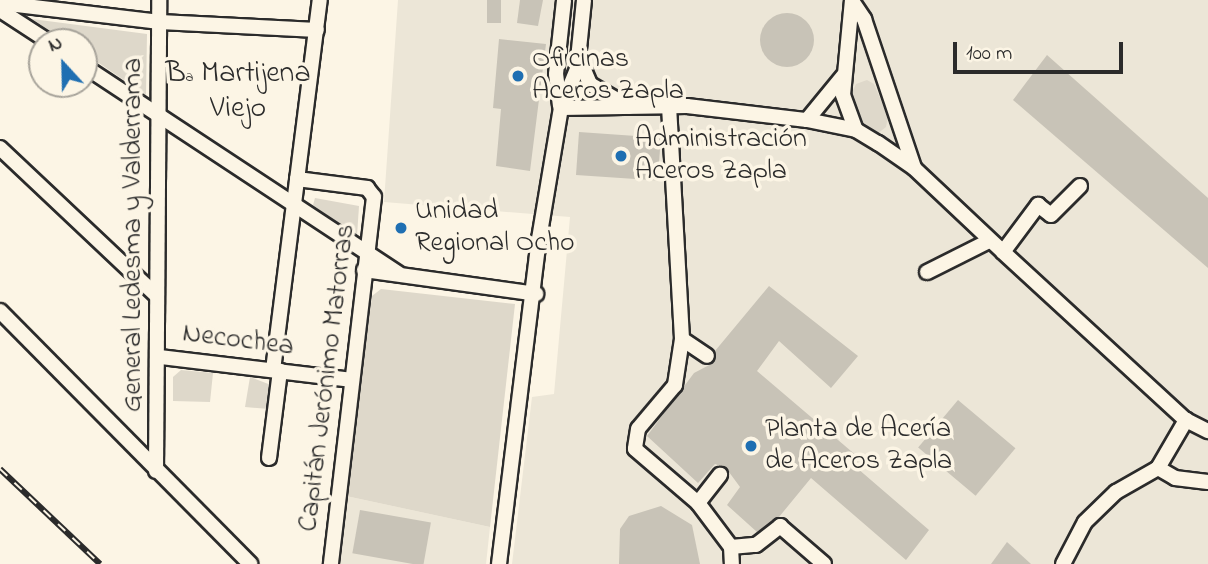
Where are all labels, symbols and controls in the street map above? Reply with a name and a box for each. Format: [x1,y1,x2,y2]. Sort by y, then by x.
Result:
north arrow [28,28,98,98]
scale bar [956,28,1126,72]
text: N [45,30,67,60]
text: 100 m [966,39,1012,69]
place label: Oficinas Aceros Zapla [532,43,684,109]
district label: Bª Martijena Viejo [165,56,311,126]
street label: General Ledesma y Valderrama [117,58,151,412]
marker: Oficinas Aceros Zapla [510,68,526,84]
place label: Administración Aceros Zapla [635,123,807,189]
marker: Administración Aceros Zapla [613,148,629,164]
place label: Unidad Regional Ocho [415,195,575,261]
marker: Unidad Regional Ocho [393,220,409,236]
street label: Capitán Jerónimo Matorras [292,222,364,534]
street label: Necochea [180,318,296,364]
place label: Planta de Acería de Aceros Zapla [765,413,952,479]
marker: Planta de Acería de Aceros Zapla [743,438,759,454]

